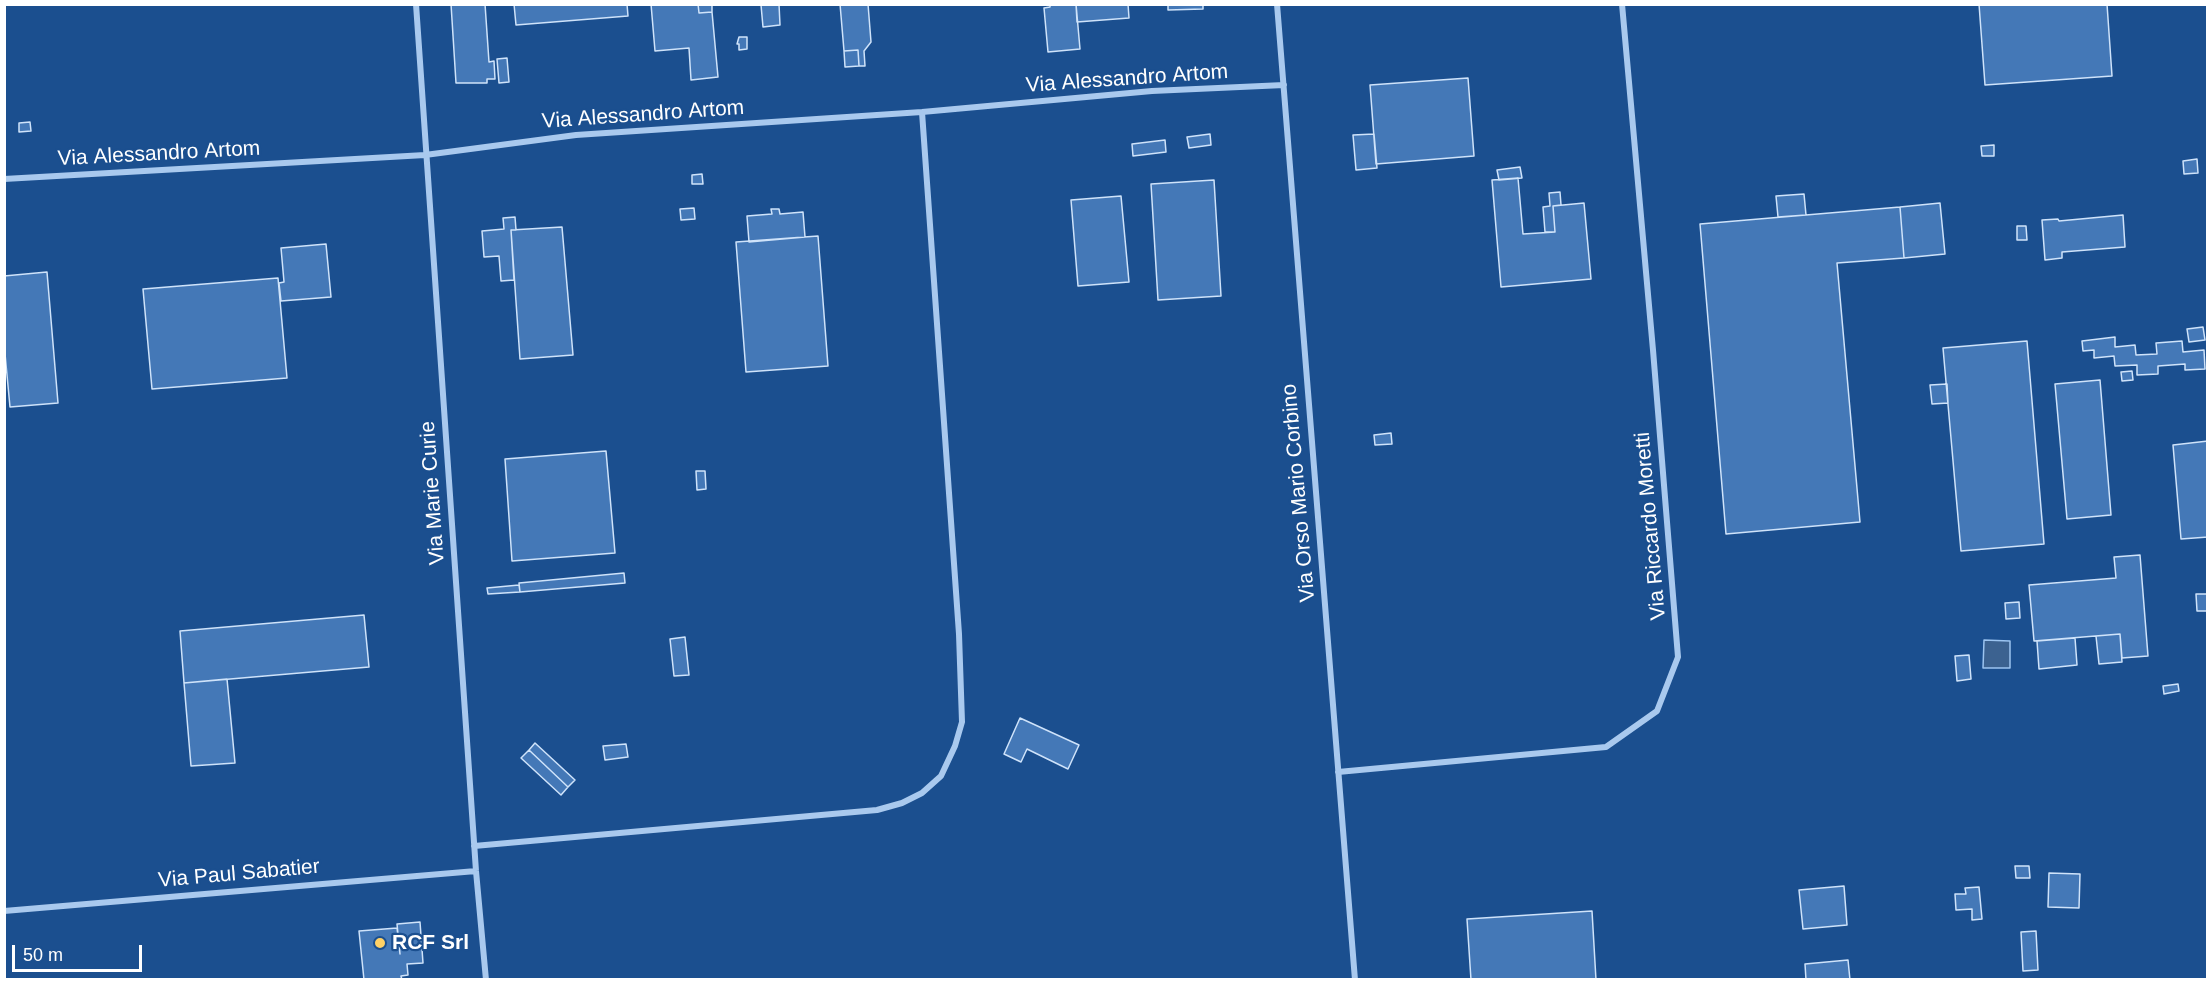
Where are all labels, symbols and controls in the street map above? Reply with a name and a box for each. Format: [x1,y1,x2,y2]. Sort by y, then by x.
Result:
street label: Via Alessandro Artom [1025,59,1229,99]
street label: Via Alessandro Artom [541,95,745,135]
street label: Via Alessandro Artom [57,136,261,172]
street label: Via Orso Mario Corbino [1277,383,1321,603]
street label: Via Marie Curie [415,420,451,566]
street label: Via Riccardo Moretti [1630,431,1672,621]
street label: Via Paul Sabatier [157,854,321,894]
place label: RCF Srl [392,930,469,956]
scale bar [15,933,146,971]
marker: RCF Srl [373,936,387,950]
text: 50 m [23,945,63,965]

